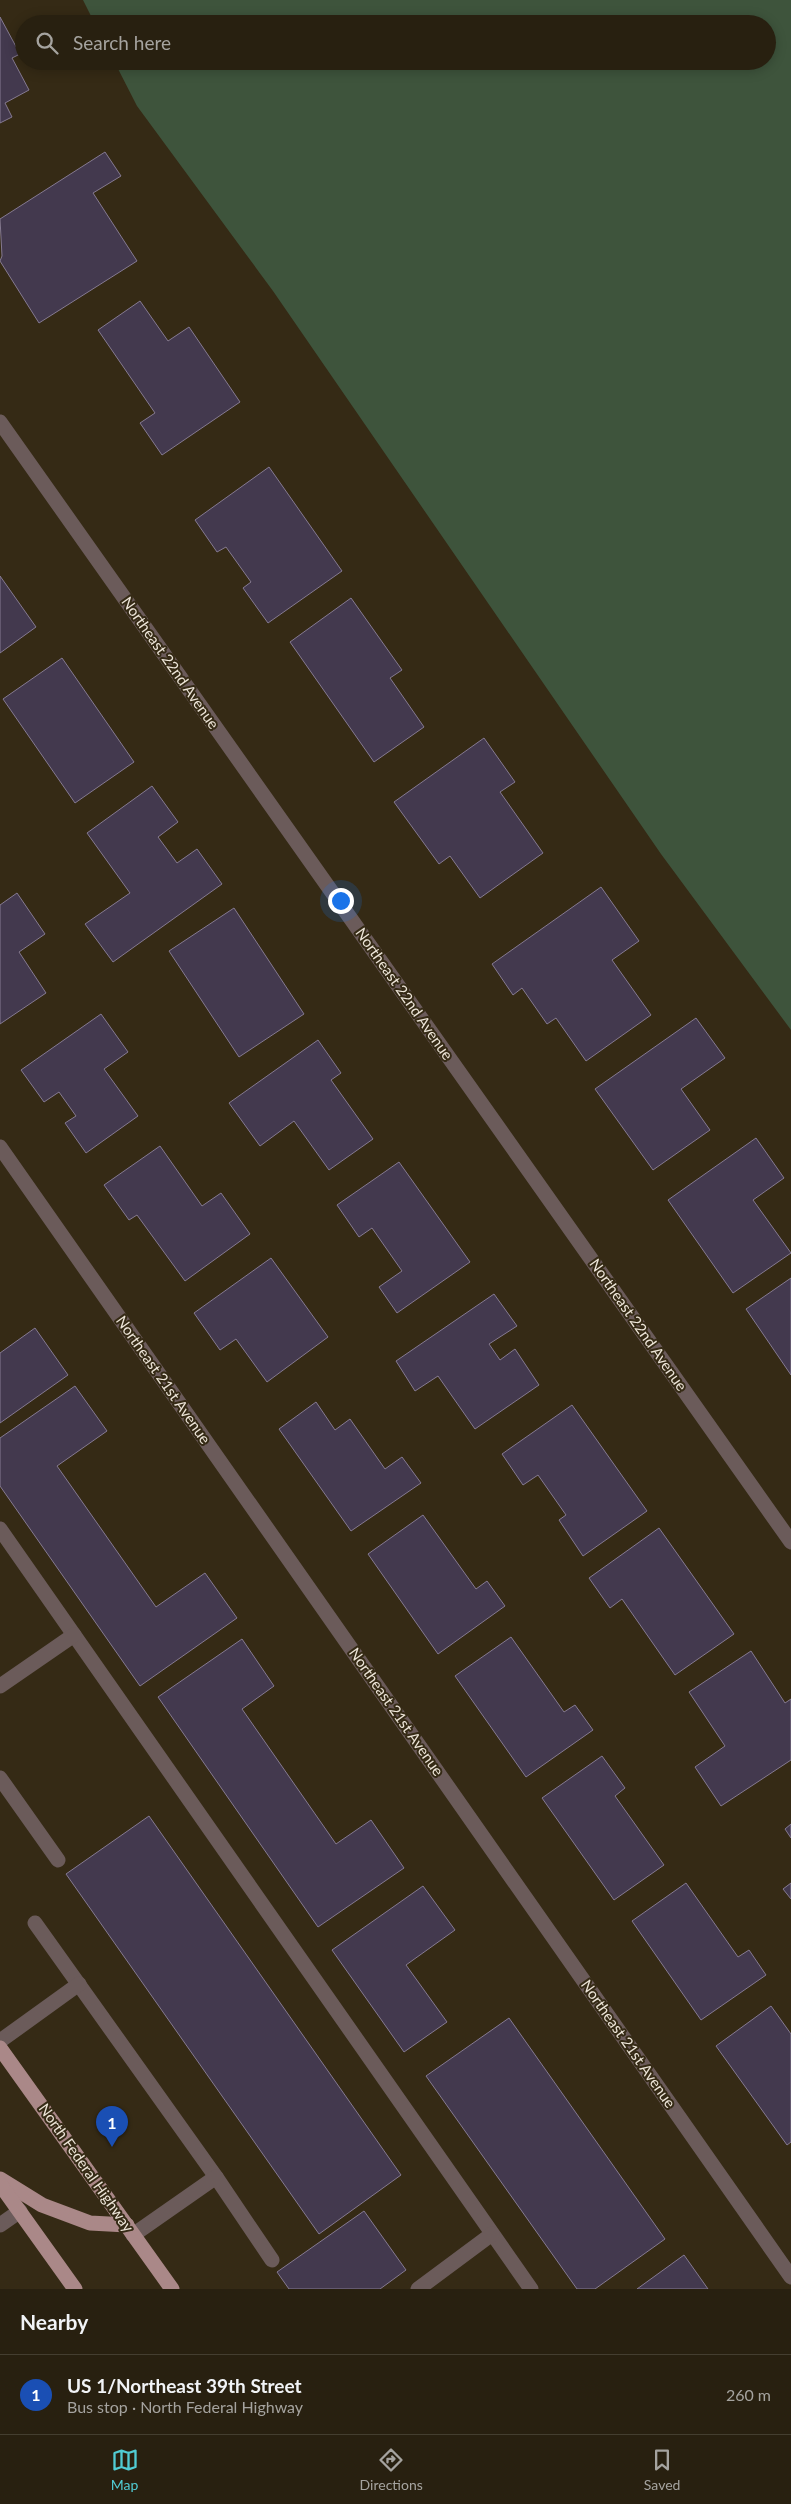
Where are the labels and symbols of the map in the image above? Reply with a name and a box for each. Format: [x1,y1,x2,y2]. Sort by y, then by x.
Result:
street label: Northeast 22nd Avenue [118,593,223,732]
your location [328,888,354,914]
street label: Northeast 22nd Avenue [352,924,457,1063]
street label: Northeast 22nd Avenue [586,1255,691,1394]
street label: Northeast 21st Avenue [113,1312,215,1447]
street label: Northeast 21st Avenue [346,1644,448,1779]
street label: Northeast 21st Avenue [578,1976,680,2111]
street label: North Federal Highway [36,2100,138,2235]
pin: 1 [96,2106,128,2147]

